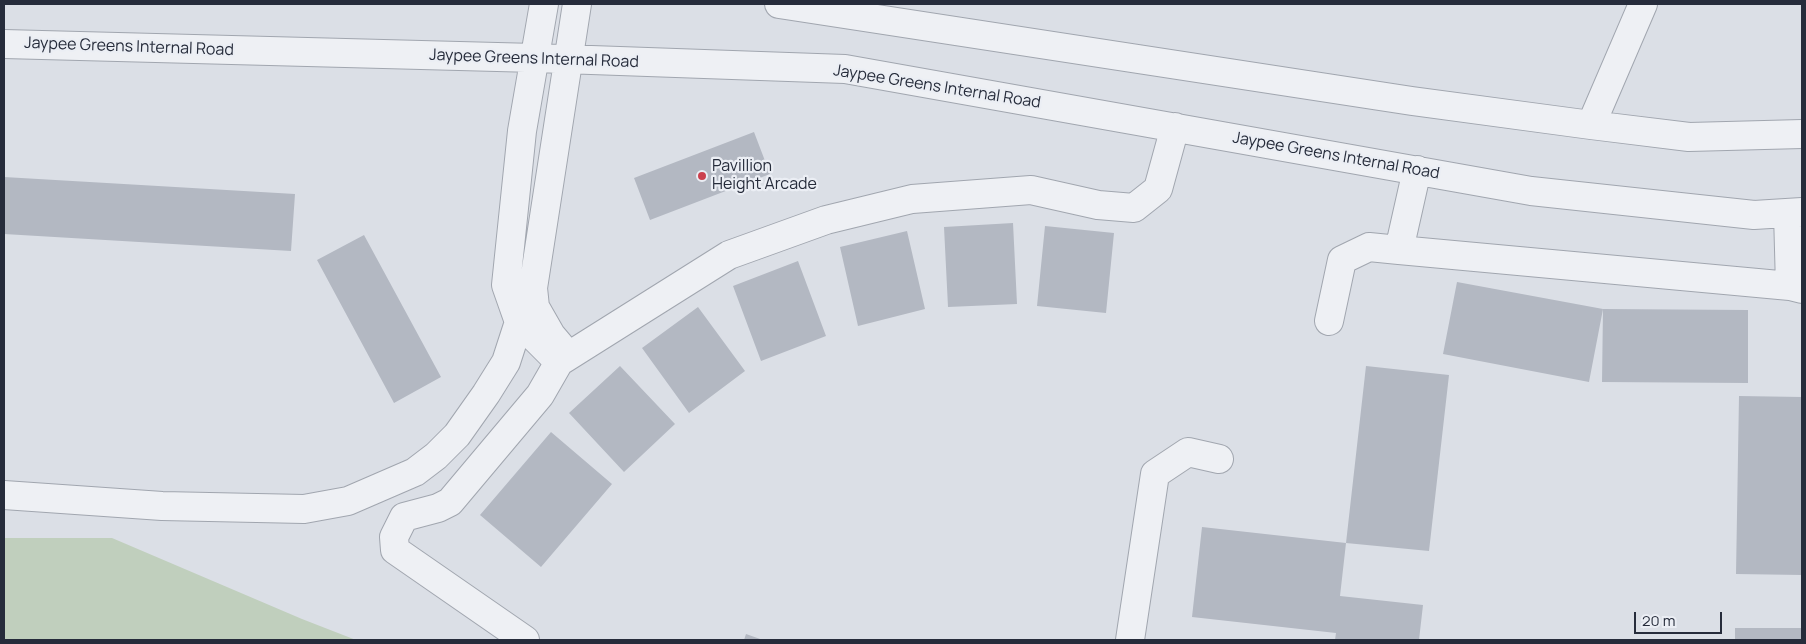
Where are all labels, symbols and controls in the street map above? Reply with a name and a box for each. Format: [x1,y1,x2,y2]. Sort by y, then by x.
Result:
street label: Jaypee Greens Internal Road [24,34,234,60]
street label: Jaypee Greens Internal Road [429,46,639,72]
street label: Jaypee Greens Internal Road [832,61,1042,113]
street label: Jaypee Greens Internal Road [1231,128,1441,184]
place label: Pavillion Height Arcade [712,157,817,195]
marker: Pavillion Height Arcade [696,170,708,182]
scale bar [1636,602,1724,634]
text: 20 m [1642,610,1675,631]

